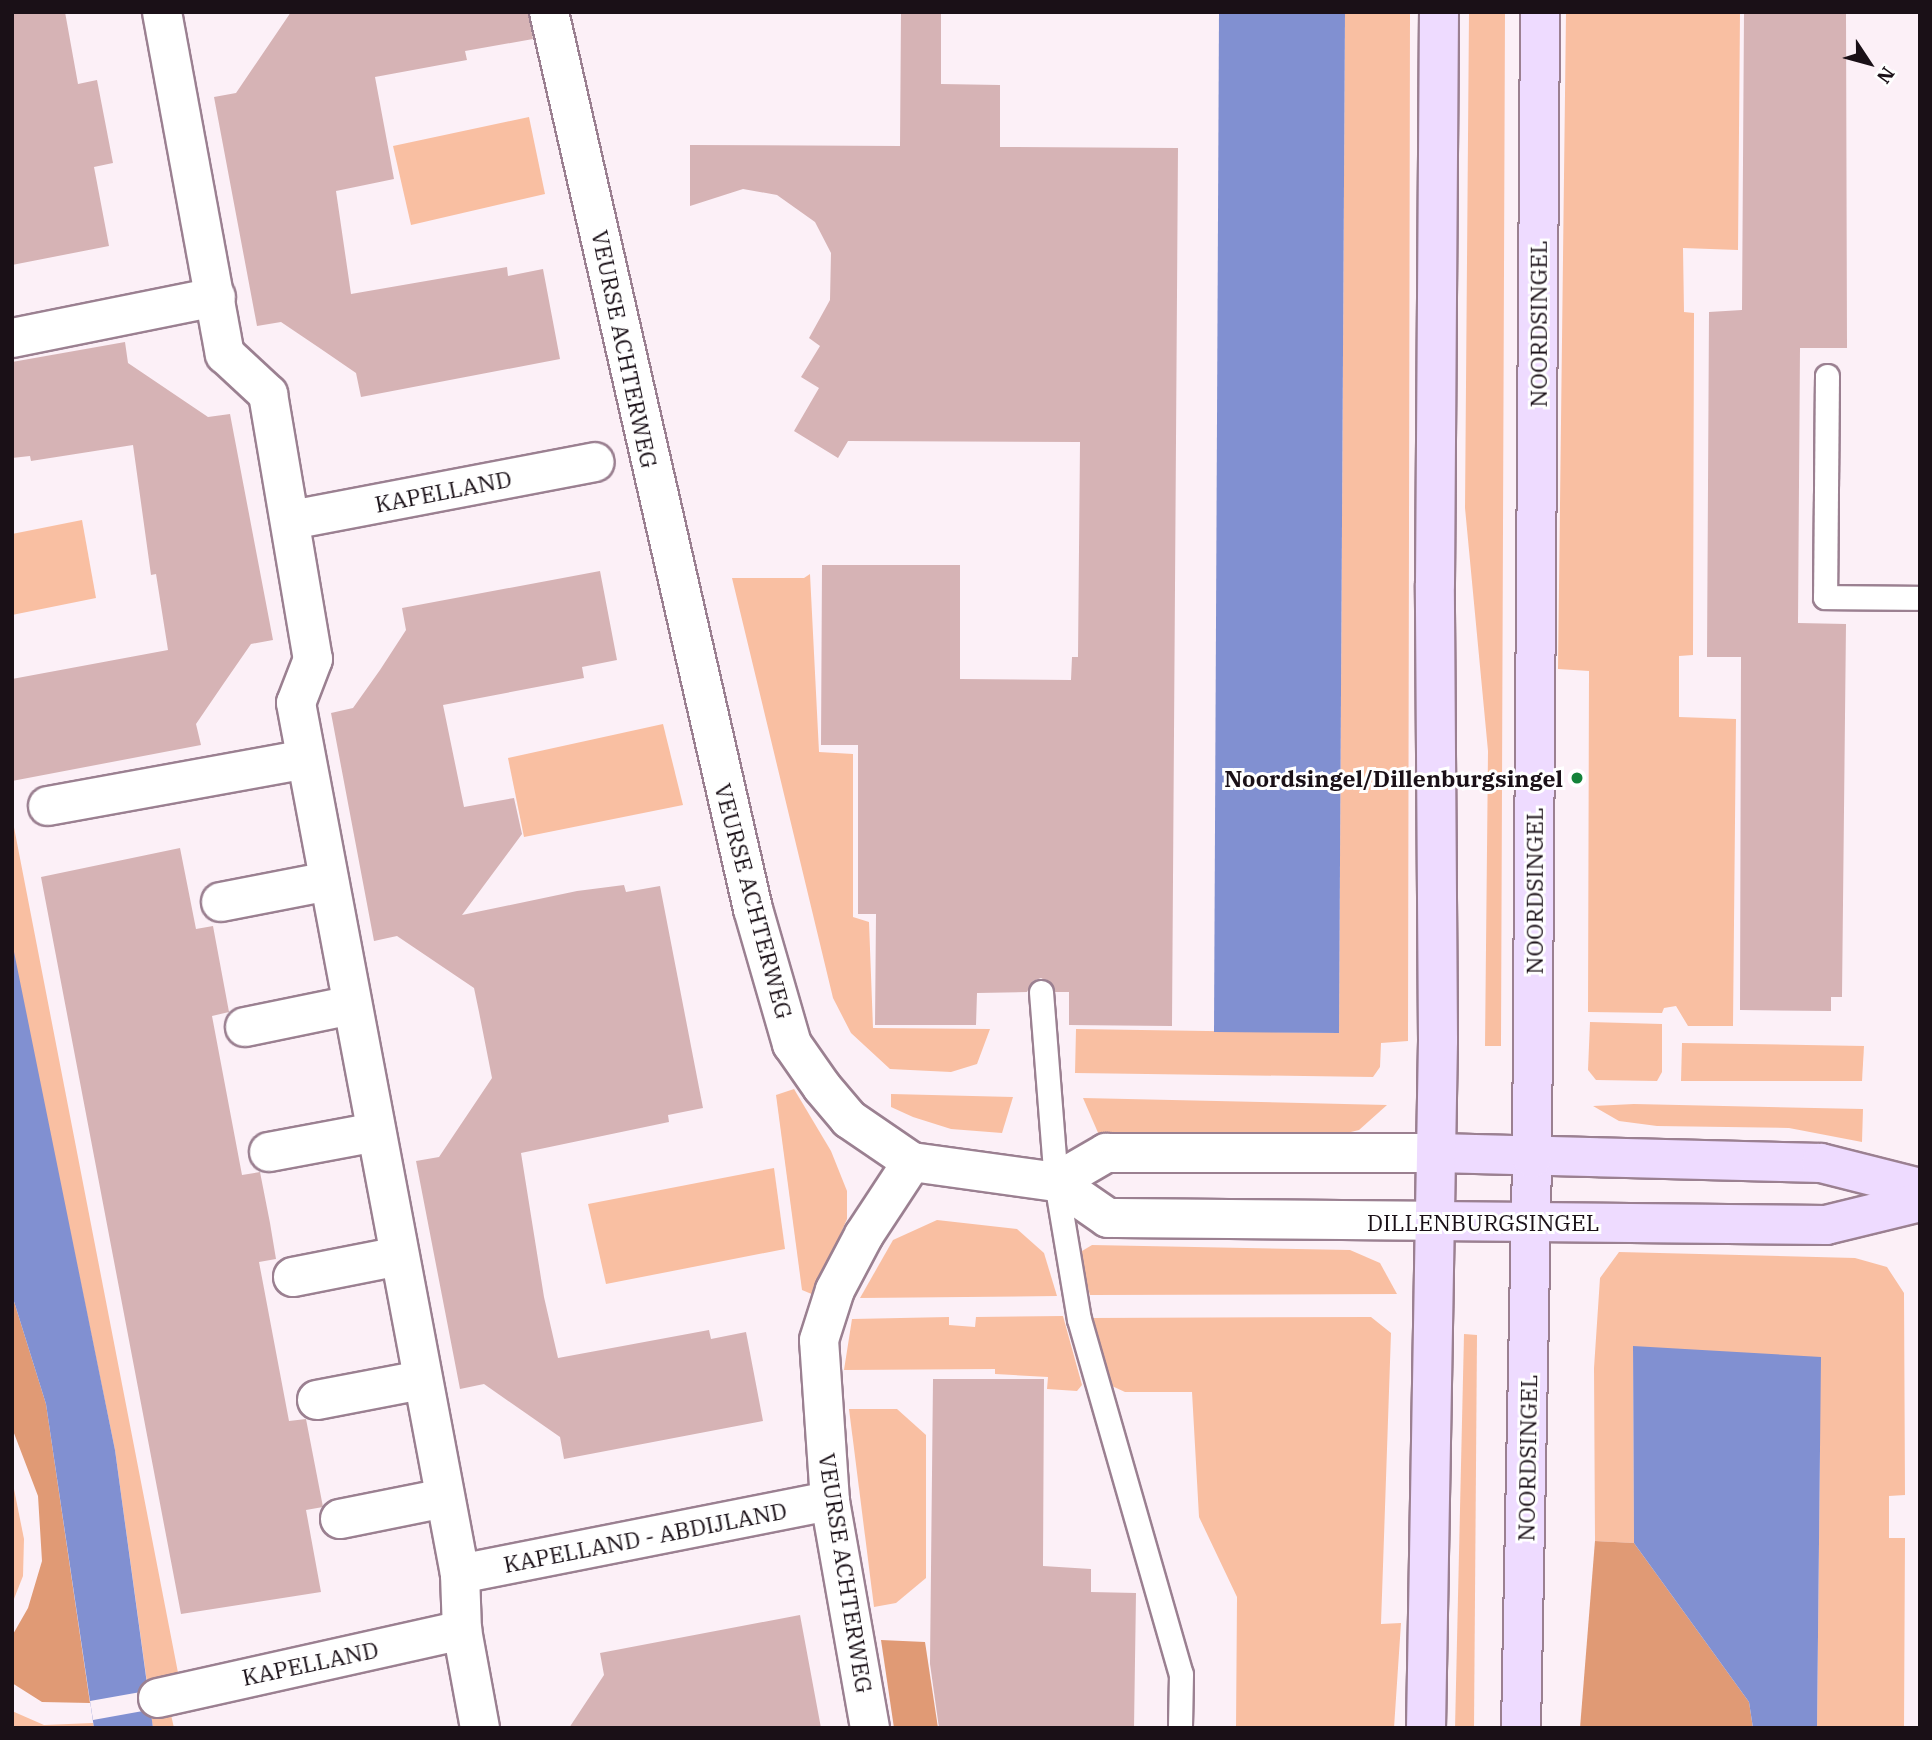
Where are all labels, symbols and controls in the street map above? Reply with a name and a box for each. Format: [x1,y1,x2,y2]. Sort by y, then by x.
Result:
north arrow [1834,28,1904,98]
text: N [1872,62,1900,88]
street label: VEURSE ACHTERWEG [586,228,664,470]
street label: NOORDSINGEL [1524,240,1552,408]
street label: KAPELLAND [372,464,514,518]
place label: Noordsingel/Dillenburgsingel [1224,764,1563,792]
marker: Noordsingel/Dillenburgsingel [1569,770,1585,786]
street label: VEURSE ACHTERWEG [709,780,799,1022]
street label: NOORDSINGEL [1520,807,1548,975]
street label: DILLENBURGSINGEL [1367,1208,1599,1236]
street label: NOORDSINGEL [1512,1374,1542,1542]
street label: VEURSE ACHTERWEG [813,1451,879,1695]
street label: KAPELLAND - ABDIJLAND [501,1496,789,1578]
street label: KAPELLAND [239,1635,381,1691]

